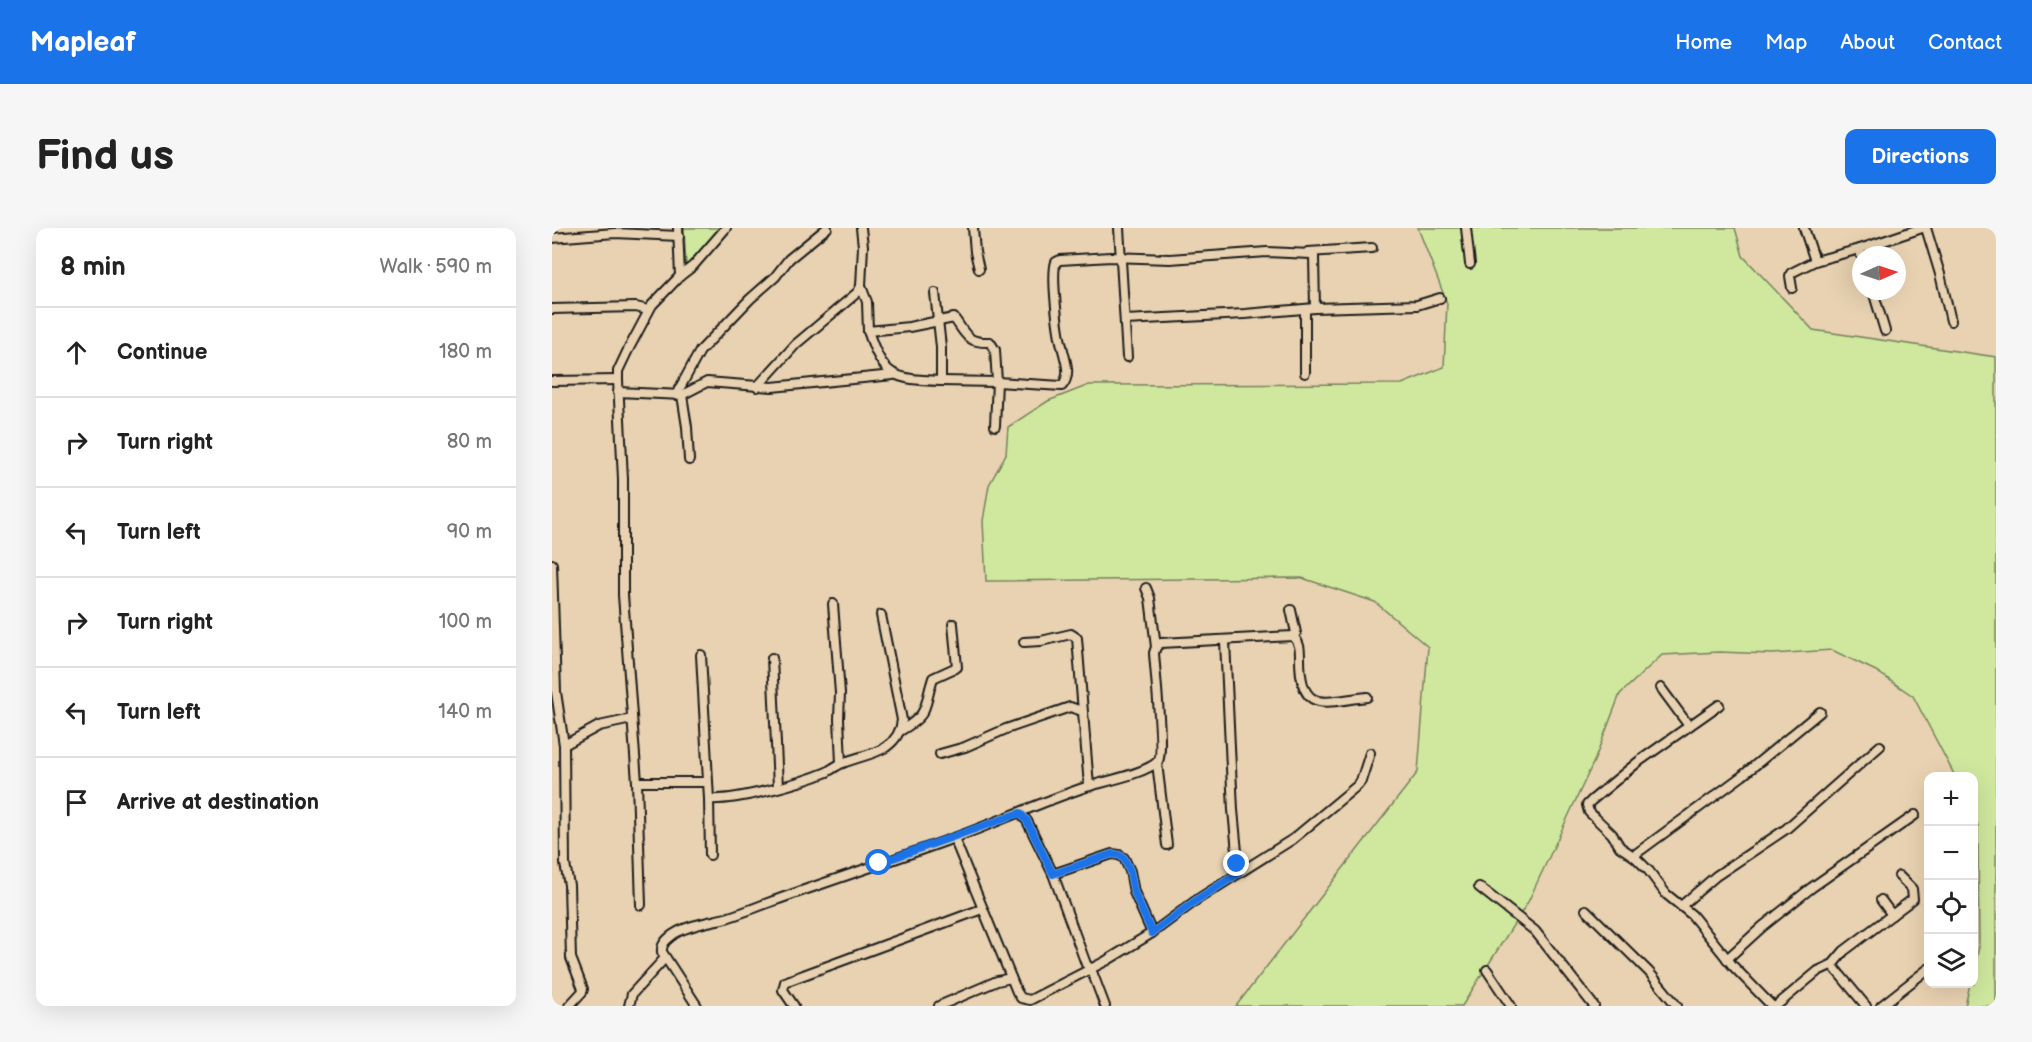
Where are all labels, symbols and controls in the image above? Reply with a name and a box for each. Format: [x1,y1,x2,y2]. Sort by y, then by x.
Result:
text: Mapleaf [30,26,136,59]
text: Home [1675,30,1732,55]
text: Map [1765,30,1807,55]
text: About [1840,30,1895,55]
text: Contact [1928,30,2002,55]
button: Directions [1845,129,1996,184]
text: Find us [36,131,174,182]
north arrow [1852,246,1906,300]
text: 8 min [60,252,126,283]
text: Walk · 590 m [380,255,492,279]
icon: ahead [60,336,93,369]
text: Continue [117,339,207,366]
text: 180 m [439,340,492,364]
icon: right [60,426,93,459]
text: Turn right [117,429,213,456]
text: 80 m [447,430,492,454]
icon: left [60,516,93,549]
text: Turn left [117,519,201,546]
text: 90 m [447,520,492,544]
icon: right [60,606,93,639]
text: Turn right [117,609,213,636]
text: 100 m [439,610,492,634]
icon: left [60,696,93,729]
text: Turn left [117,699,201,726]
text: 140 m [438,700,492,724]
map controls [1924,772,1978,988]
button: + [1924,772,1978,826]
icon: arrive [60,786,93,819]
text: Arrive at destination [117,789,319,816]
button: − [1924,826,1978,880]
route start [865,849,891,875]
route end [1223,850,1249,876]
button: locate [1924,880,1978,934]
button: layers [1924,934,1978,988]

